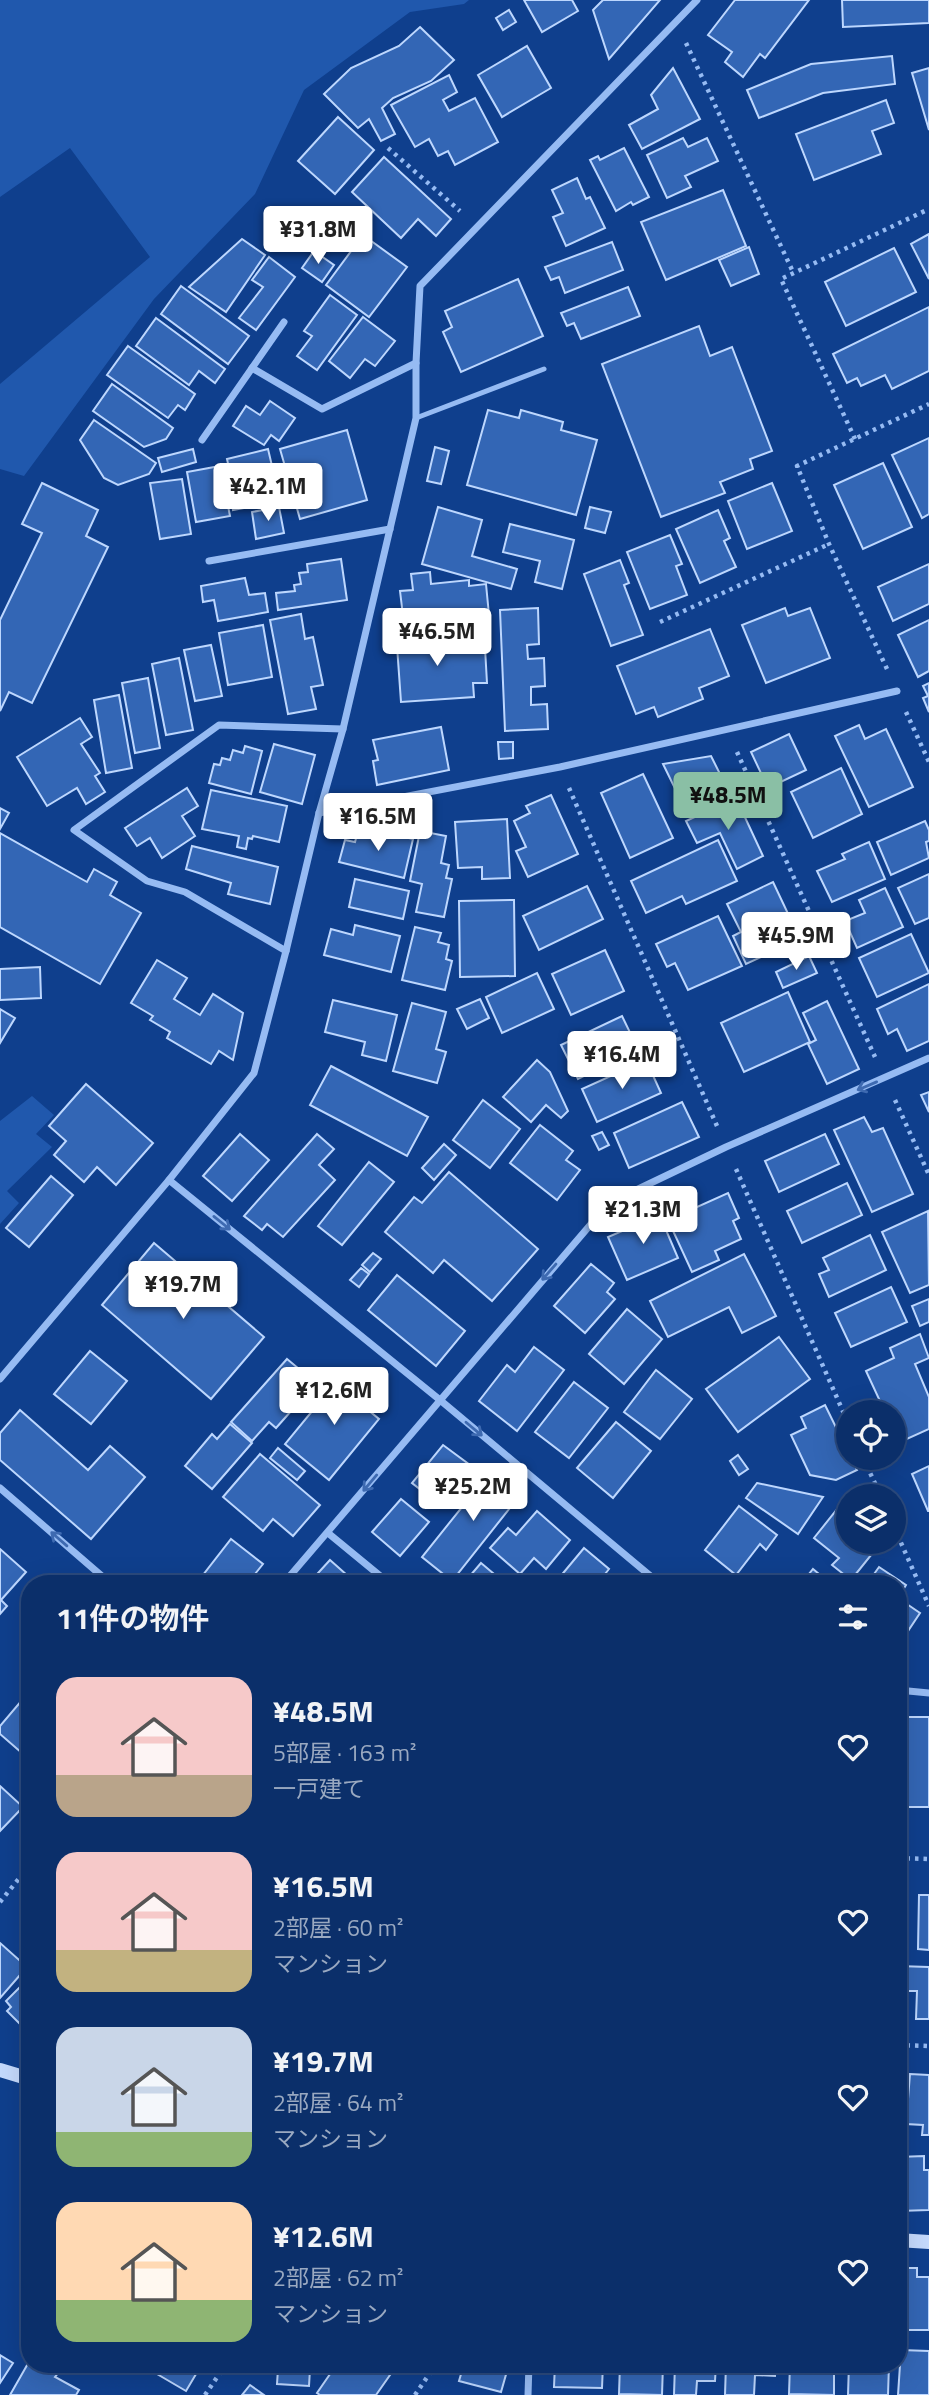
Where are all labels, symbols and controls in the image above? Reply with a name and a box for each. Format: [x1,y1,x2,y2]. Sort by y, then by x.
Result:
pin: ¥31.8M [261,206,375,266]
text: ¥31.8M [279,211,357,246]
pin: ¥42.1M [211,463,325,523]
text: ¥42.1M [229,468,307,503]
pin: ¥46.5M [380,608,494,668]
text: ¥46.5M [398,613,476,648]
pin: ¥48.5M [671,772,785,832]
text: ¥48.5M [689,777,767,812]
pin: ¥16.5M [321,794,435,853]
text: ¥16.5M [339,798,417,833]
pin: ¥45.9M [739,912,853,972]
text: ¥45.9M [757,917,835,952]
pin: ¥16.4M [565,1032,679,1091]
text: ¥16.4M [583,1036,661,1071]
one-way arrow [857,1080,878,1093]
pin: ¥21.3M [586,1186,700,1246]
text: ¥21.3M [604,1191,682,1226]
one-way arrow [212,1216,230,1231]
pin: ¥19.7M [126,1262,240,1321]
one-way arrow [541,1263,557,1281]
text: ¥19.7M [144,1266,222,1301]
pin: ¥12.6M [277,1368,391,1427]
text: ¥12.6M [295,1372,373,1407]
map controls [836,1400,906,1554]
button: locate [836,1400,906,1470]
one-way arrow [465,1421,483,1436]
pin: ¥25.2M [416,1464,530,1523]
text: ¥25.2M [434,1468,512,1503]
one-way arrow [362,1473,378,1491]
button: layers [836,1484,906,1554]
one-way arrow [50,1531,68,1547]
text: 11件の物件 [56,1595,210,1641]
icon: filters [834,1598,872,1636]
text: ¥48.5M [273,1688,374,1734]
icon: home [112,1705,196,1789]
icon: heart [834,1728,872,1766]
text: 5部屋 · 163 m² [273,1735,416,1770]
text: 一戸建て [273,1771,365,1806]
text: ¥16.5M [273,1863,374,1909]
icon: home [112,1880,196,1964]
icon: heart [834,1903,872,1941]
text: 2部屋 · 60 m² [273,1910,403,1945]
text: マンション [273,1946,388,1981]
text: ¥19.7M [273,2038,374,2084]
icon: home [112,2055,196,2139]
icon: heart [834,2078,872,2116]
text: 2部屋 · 64 m² [273,2085,403,2120]
text: マンション [273,2121,388,2156]
text: ¥12.6M [273,2213,374,2259]
icon: home [112,2230,196,2314]
icon: heart [834,2253,872,2291]
text: 2部屋 · 62 m² [273,2260,403,2295]
text: マンション [273,2296,388,2331]

